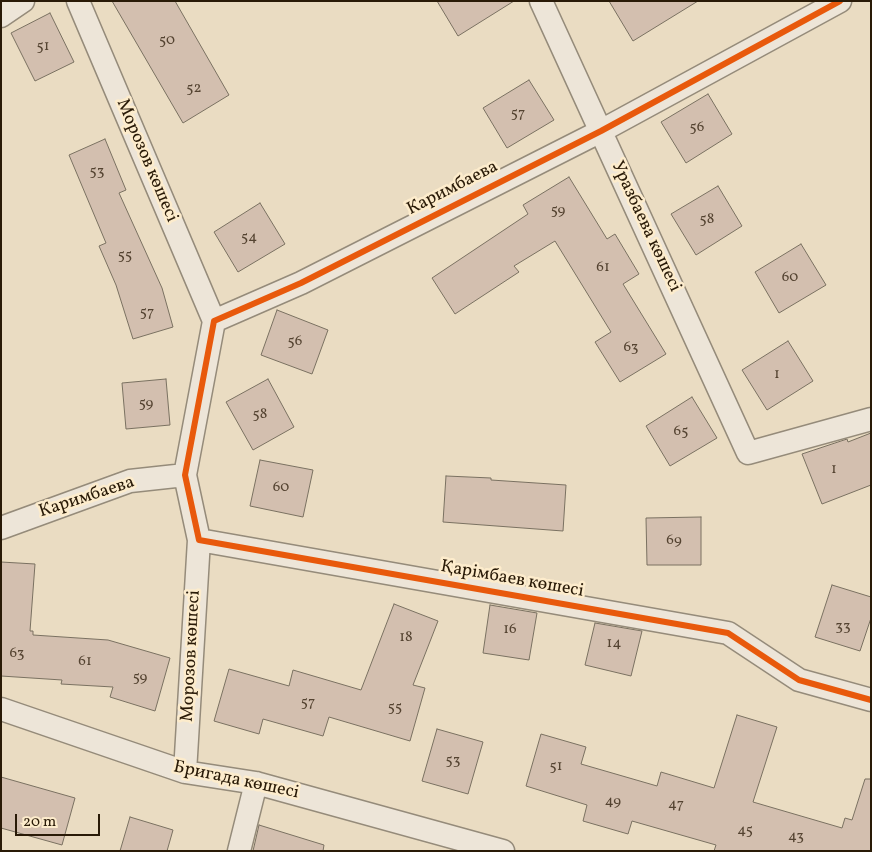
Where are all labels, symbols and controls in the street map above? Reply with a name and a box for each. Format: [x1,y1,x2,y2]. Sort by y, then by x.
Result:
house number: 50 [159,32,175,50]
house number: 51 [36,38,50,56]
house number: 52 [186,80,202,98]
street label: Морозов көшесі [110,96,182,226]
house number: 57 [511,105,525,123]
house number: 56 [690,119,704,137]
street label: Каримбаева [404,157,502,221]
street label: Уразбаева көшесі [605,158,685,296]
house number: 53 [90,163,104,181]
house number: 59 [551,202,565,220]
house number: 58 [700,211,714,229]
house number: 54 [241,229,257,247]
house number: 55 [118,247,132,265]
house number: 61 [596,259,610,277]
house number: 60 [782,269,798,287]
house number: 57 [140,304,154,322]
house number: 56 [288,333,302,351]
house number: 63 [623,339,639,357]
house number: 1 [774,366,780,384]
house number: 59 [139,395,153,413]
house number: 58 [253,406,267,424]
house number: 65 [674,423,688,441]
house number: 1 [831,461,837,479]
street label: Каримбаева [36,472,138,524]
house number: 60 [273,479,289,497]
house number: 69 [666,532,682,550]
street label: Қарімбаев көшесі [439,557,585,603]
street label: Морозов көшесі [178,590,206,722]
house number: 33 [835,618,851,636]
house number: 16 [503,621,517,639]
house number: 18 [399,629,413,647]
house number: 14 [607,635,621,653]
house number: 63 [9,645,25,663]
house number: 61 [78,653,92,671]
house number: 59 [133,669,147,687]
house number: 57 [301,694,315,712]
house number: 55 [388,699,402,717]
house number: 53 [446,752,460,770]
street label: Бригада көшесі [171,757,301,805]
house number: 51 [549,758,563,776]
house number: 49 [605,793,621,811]
house number: 47 [668,796,684,814]
scale bar [18,804,102,836]
text: 20 m [23,812,56,833]
house number: 45 [737,822,753,840]
house number: 43 [788,828,804,846]

